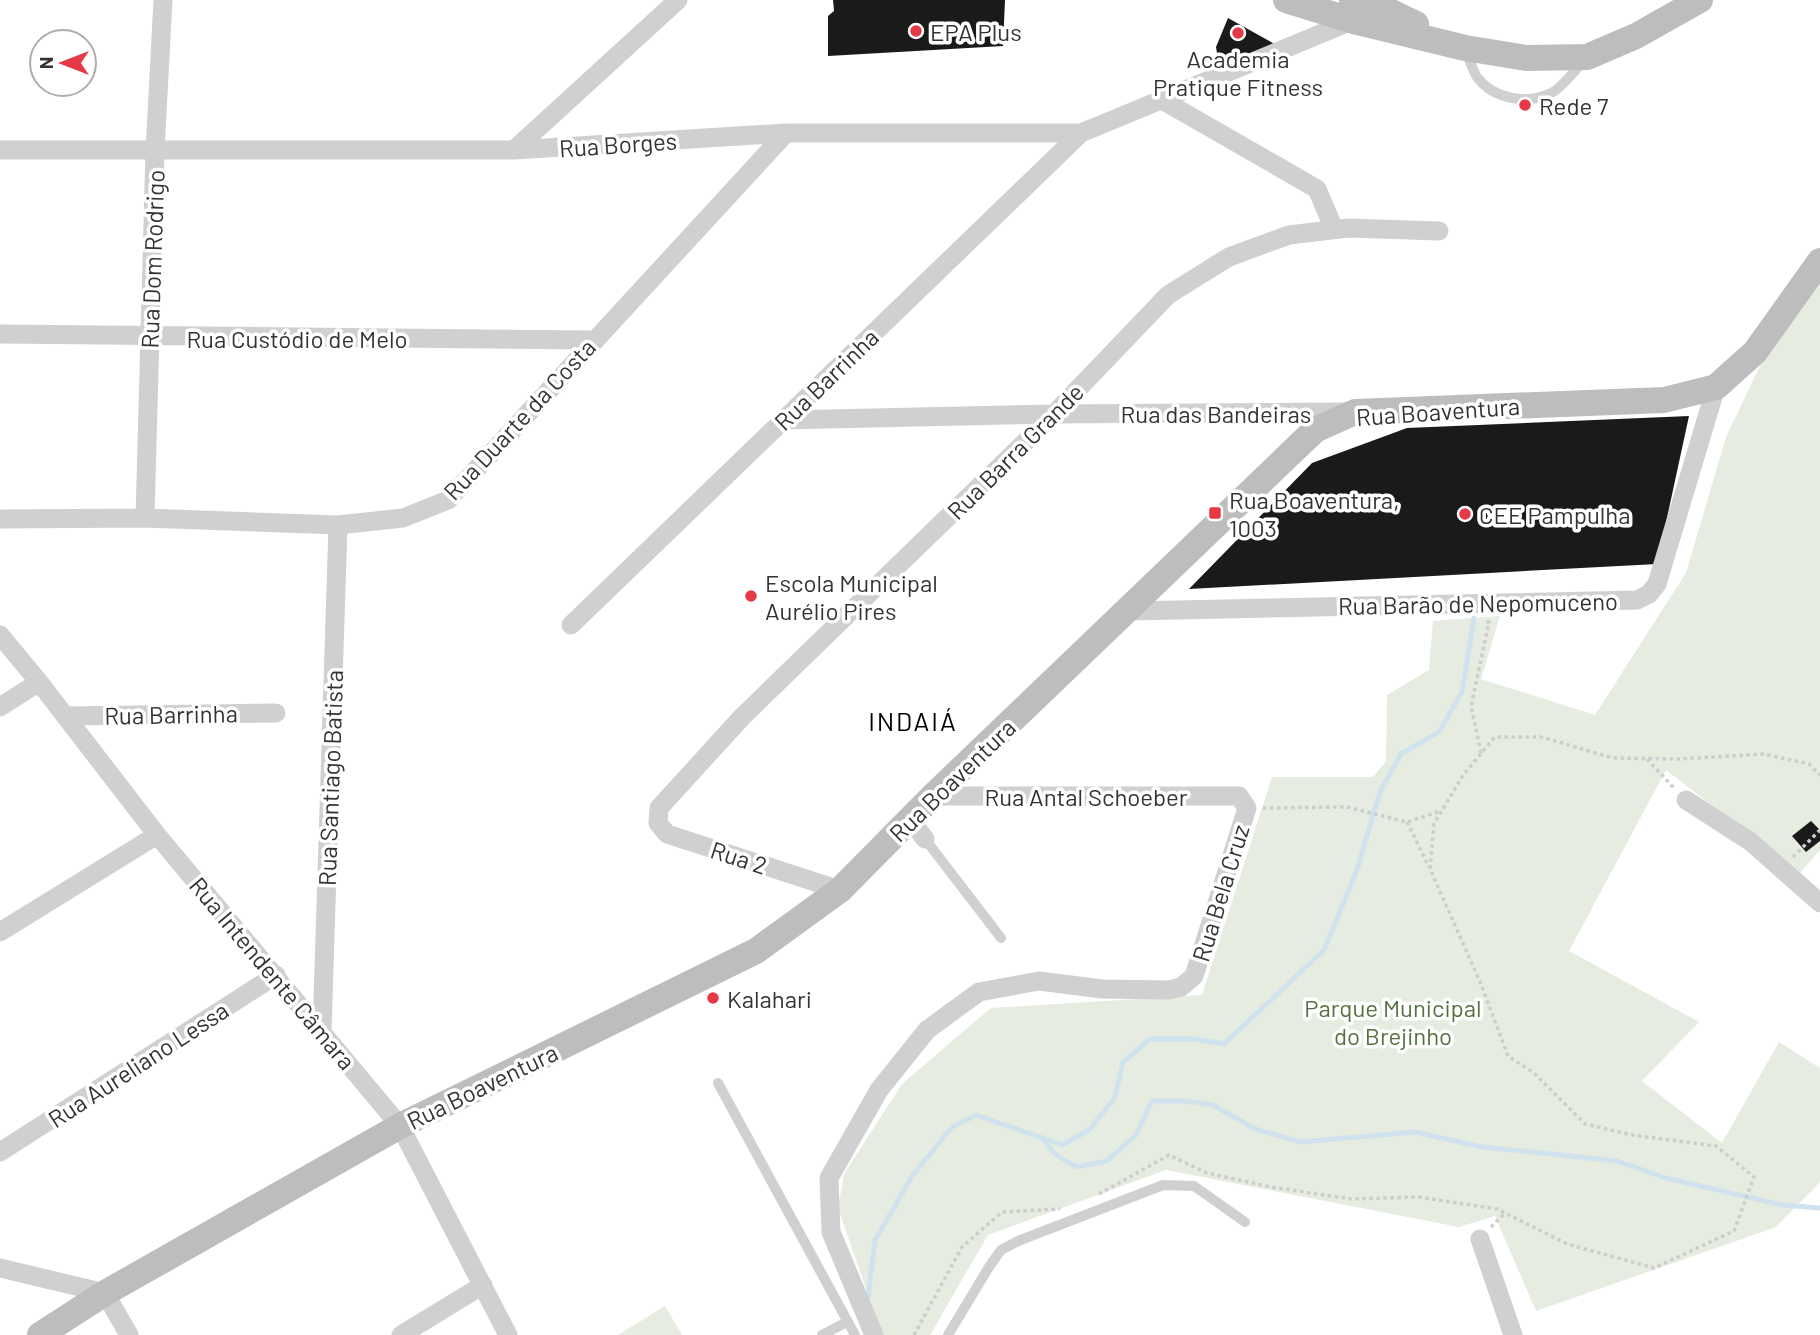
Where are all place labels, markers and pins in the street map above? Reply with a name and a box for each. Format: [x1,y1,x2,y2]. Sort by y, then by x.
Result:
place label: EPA Plus [930,17,1022,46]
marker: EPA Plus [908,23,924,39]
marker: Academia Pratique Fitness [1230,25,1246,41]
place label: Academia Pratique Fitness [1153,44,1323,101]
place label: Rede 7 [1539,91,1608,120]
marker: Rede 7 [1517,97,1533,113]
place label: Rua Boaventura, 1003 [1229,485,1399,542]
place label: CEE Pampulha [1479,500,1631,529]
marker: Rua Boaventura, 1003 [1207,505,1223,521]
marker: CEE Pampulha [1457,506,1473,522]
place label: Escola Municipal Aurélio Pires [765,568,938,625]
marker: Escola Municipal Aurélio Pires [743,588,759,604]
place label: Kalahari [727,984,812,1013]
marker: Kalahari [705,990,721,1006]

